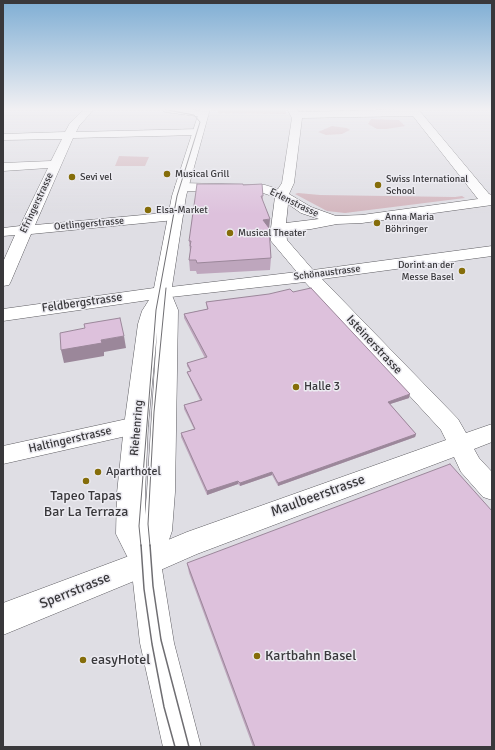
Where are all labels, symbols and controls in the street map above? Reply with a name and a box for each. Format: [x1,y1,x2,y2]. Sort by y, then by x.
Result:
place label: Musical Grill [175,168,229,180]
marker: Musical Grill [162,169,172,179]
street label: Efringerstrasse [18,171,56,235]
place label: Sevi vel [80,171,112,183]
marker: Sevi vel [67,172,77,182]
place label: Swiss International School [386,173,468,196]
marker: Swiss International School [373,180,383,190]
street label: Erlenstrasse [268,186,320,220]
place label: Elsa-Market [156,204,208,216]
marker: Elsa-Market [143,205,153,215]
place label: Anna Maria Böhringer [385,211,434,234]
street label: Oetlingerstrasse [53,215,125,233]
marker: Anna Maria Böhringer [372,218,382,228]
place label: Musical Theater [238,227,306,239]
marker: Musical Theater [225,228,235,238]
place label: Dorint an der Messe Basel [398,259,454,282]
street label: Schönaustrasse [293,263,361,283]
marker: Dorint an der Messe Basel [457,266,467,276]
street label: Feldbergstrasse [41,290,123,316]
street label: Isteinerstrasse [343,312,405,378]
place label: Halle 3 [304,380,340,394]
marker: Halle 3 [291,382,301,392]
street label: Riehenring [127,399,147,457]
street label: Haltingerstrasse [27,423,113,457]
place label: Aparthotel [106,465,161,479]
marker: Aparthotel [93,467,103,477]
street label: Maulbeerstrasse [269,471,367,521]
marker: Tapeo Tapas Bar La Terraza [81,476,91,486]
place label: Tapeo Tapas Bar La Terraza [44,488,128,520]
street label: Sperrstrasse [37,569,113,613]
place label: Kartbahn Basel [265,648,356,664]
marker: Kartbahn Basel [252,651,262,661]
place label: easyHotel [91,652,150,668]
marker: easyHotel [78,655,88,665]

